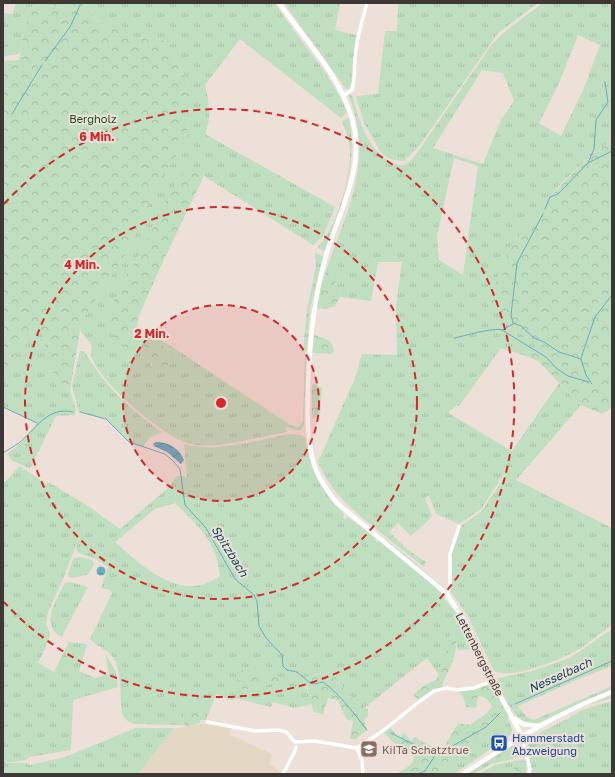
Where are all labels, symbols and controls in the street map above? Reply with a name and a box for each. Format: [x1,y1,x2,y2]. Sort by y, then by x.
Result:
park label: Bergholz [69,112,117,125]
text: 6 Min. [79,129,115,144]
text: 4 Min. [64,257,100,272]
text: 2 Min. [134,326,170,341]
centre of rings [214,396,228,410]
water label: Spitzbach [208,523,252,580]
street label: Lettenbergstraße [453,610,507,698]
water label: Nesselbach [526,654,595,696]
place label: Hammerstadt Abzweigung [512,731,584,757]
bus stop icon: Hammerstadt Abzweigung [489,733,509,753]
school or university icon: KiITa Schatztrue [359,739,379,759]
place label: KiITa Schatztrue [382,743,469,756]

